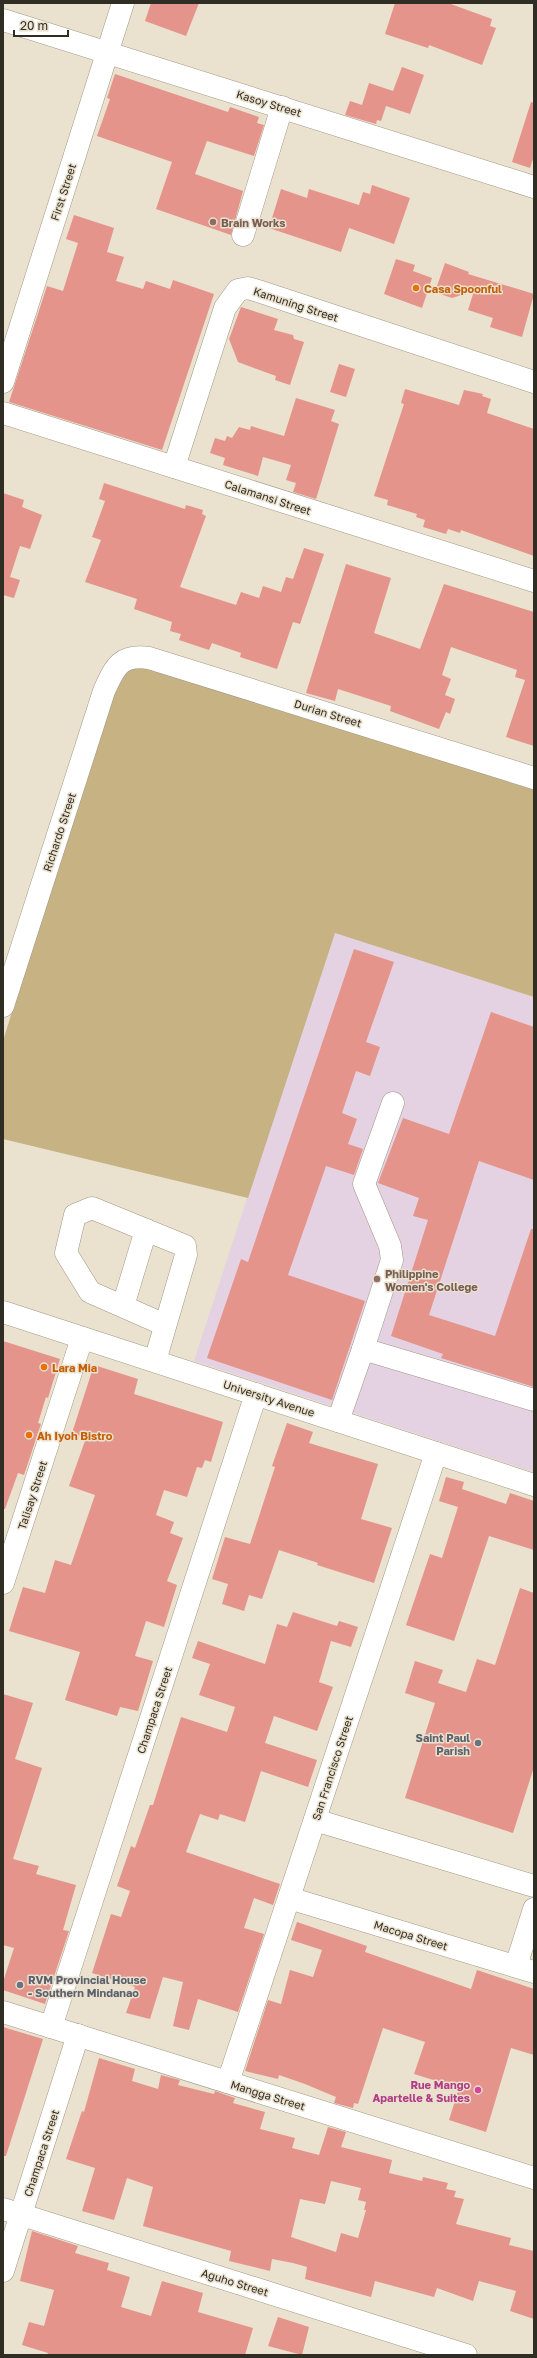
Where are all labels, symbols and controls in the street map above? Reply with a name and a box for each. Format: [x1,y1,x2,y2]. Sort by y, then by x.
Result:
scale bar [14,12,68,38]
text: 20 m [20,18,48,33]
street label: Kasoy Street [235,87,303,119]
street label: First Street [48,162,78,222]
place label: Brain Works [221,216,286,229]
marker: Brain Works [208,217,218,227]
place label: Casa Spoonful [424,282,502,295]
marker: Casa Spoonful [411,283,421,293]
street label: Kamuning Street [252,284,340,324]
street label: Calamansi Street [223,477,313,517]
street label: Durian Street [293,697,363,729]
street label: Richardo Street [40,791,78,873]
place label: Philippine Women's College [385,1267,478,1293]
marker: Philippine Women's College [372,1274,382,1284]
place label: Lara Mia [52,1361,97,1374]
marker: Lara Mia [39,1362,49,1372]
street label: University Avenue [222,1377,316,1419]
place label: Ah Iyoh Bistro [37,1429,113,1442]
marker: Ah Iyoh Bistro [24,1430,34,1440]
street label: Talisay Street [15,1459,49,1531]
street label: Champaca Street [134,1665,174,1755]
street label: San Francisco Street [309,1714,355,1822]
place label: Saint Paul Parish [416,1731,470,1757]
marker: Saint Paul Parish [473,1738,483,1748]
street label: Macopa Street [372,1918,450,1952]
place label: RVM Provincial House - Southern Mindanao [28,1973,147,1999]
marker: RVM Provincial House - Southern Mindanao [15,1980,25,1990]
street label: Mangga Street [229,2077,307,2113]
place label: Rue Mango Apartelle & Suites [373,2078,470,2104]
marker: Rue Mango Apartelle & Suites [473,2085,483,2095]
street label: Champaca Street [21,2108,61,2198]
street label: Aguho Street [200,2266,270,2298]

